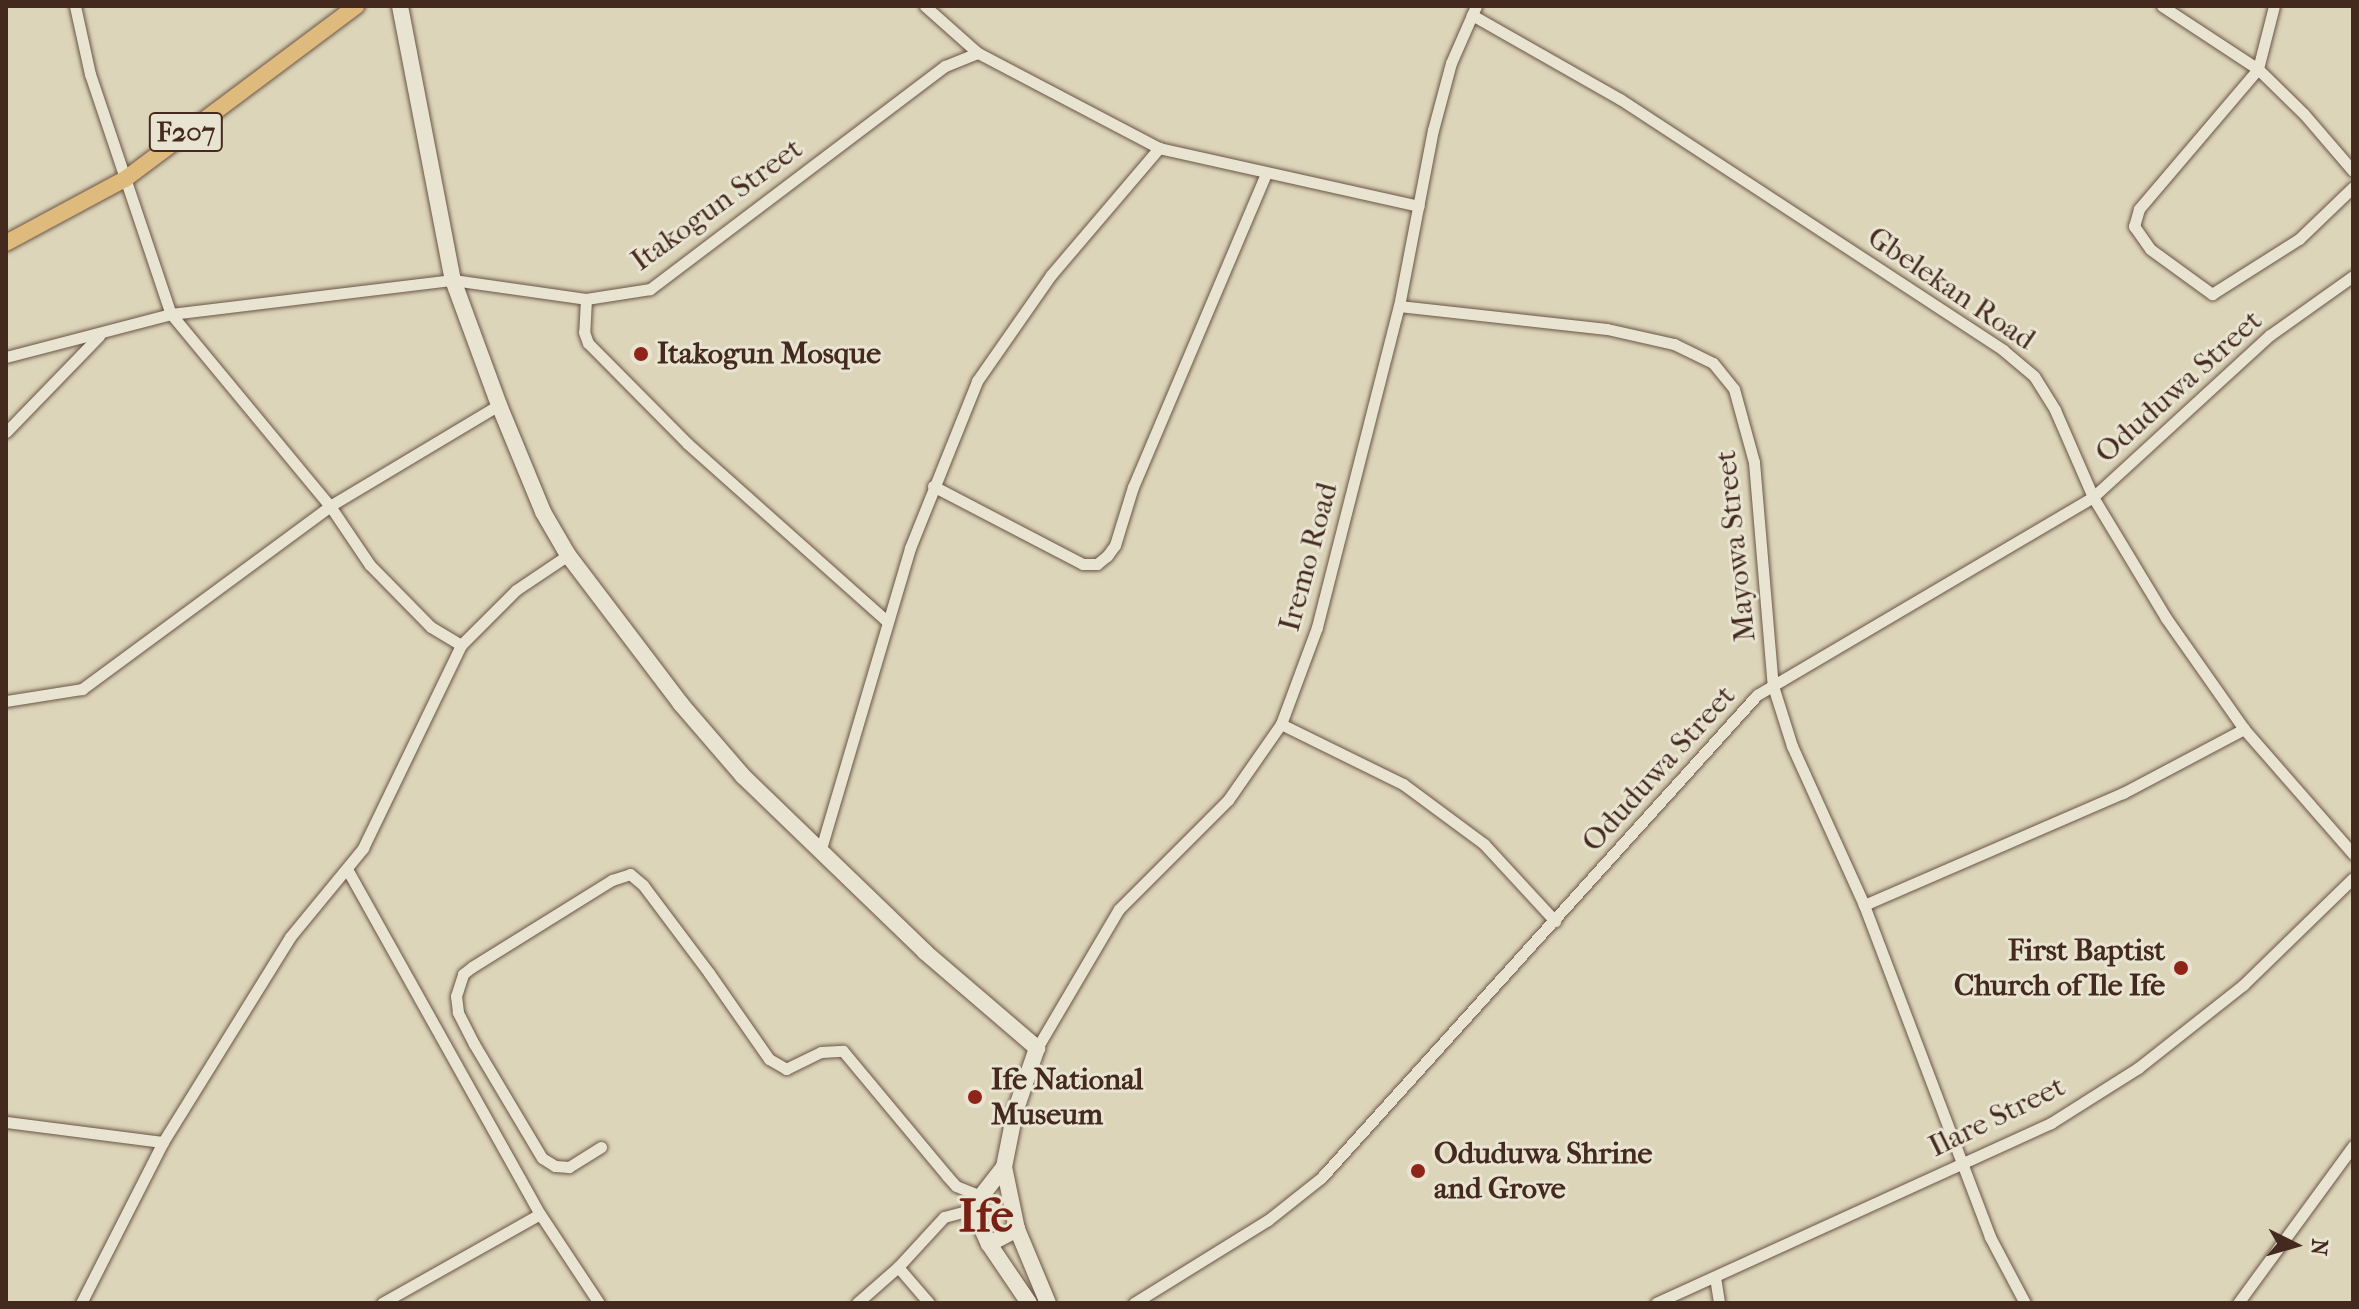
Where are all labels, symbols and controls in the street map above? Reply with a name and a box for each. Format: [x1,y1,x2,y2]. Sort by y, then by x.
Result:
road number: F207 [148,108,224,156]
street label: Itakogun Street [624,131,810,279]
street label: Gbelekan Road [1860,220,2042,358]
street label: Oduduwa Street [2088,303,2270,471]
place label: Itakogun Mosque [657,336,881,372]
marker: Itakogun Mosque [632,345,650,363]
street label: Mayowa Street [1708,449,1764,643]
street label: Iremo Road [1272,479,1346,635]
street label: Oduduwa Street [1575,678,1743,860]
place label: First Baptist Church of Ile Ife [1954,933,2165,1004]
marker: First Baptist Church of Ile Ife [2172,959,2190,977]
place label: Ife National Museum [991,1062,1143,1132]
street label: Ilare Street [1923,1069,2071,1165]
marker: Ife National Museum [966,1088,984,1106]
place label: Oduduwa Shrine and Grove [1434,1136,1652,1206]
marker: Oduduwa Shrine and Grove [1409,1162,1427,1180]
district label: Ife [958,1188,1014,1244]
north arrow [2255,1205,2335,1285]
text: N [2305,1238,2333,1257]

